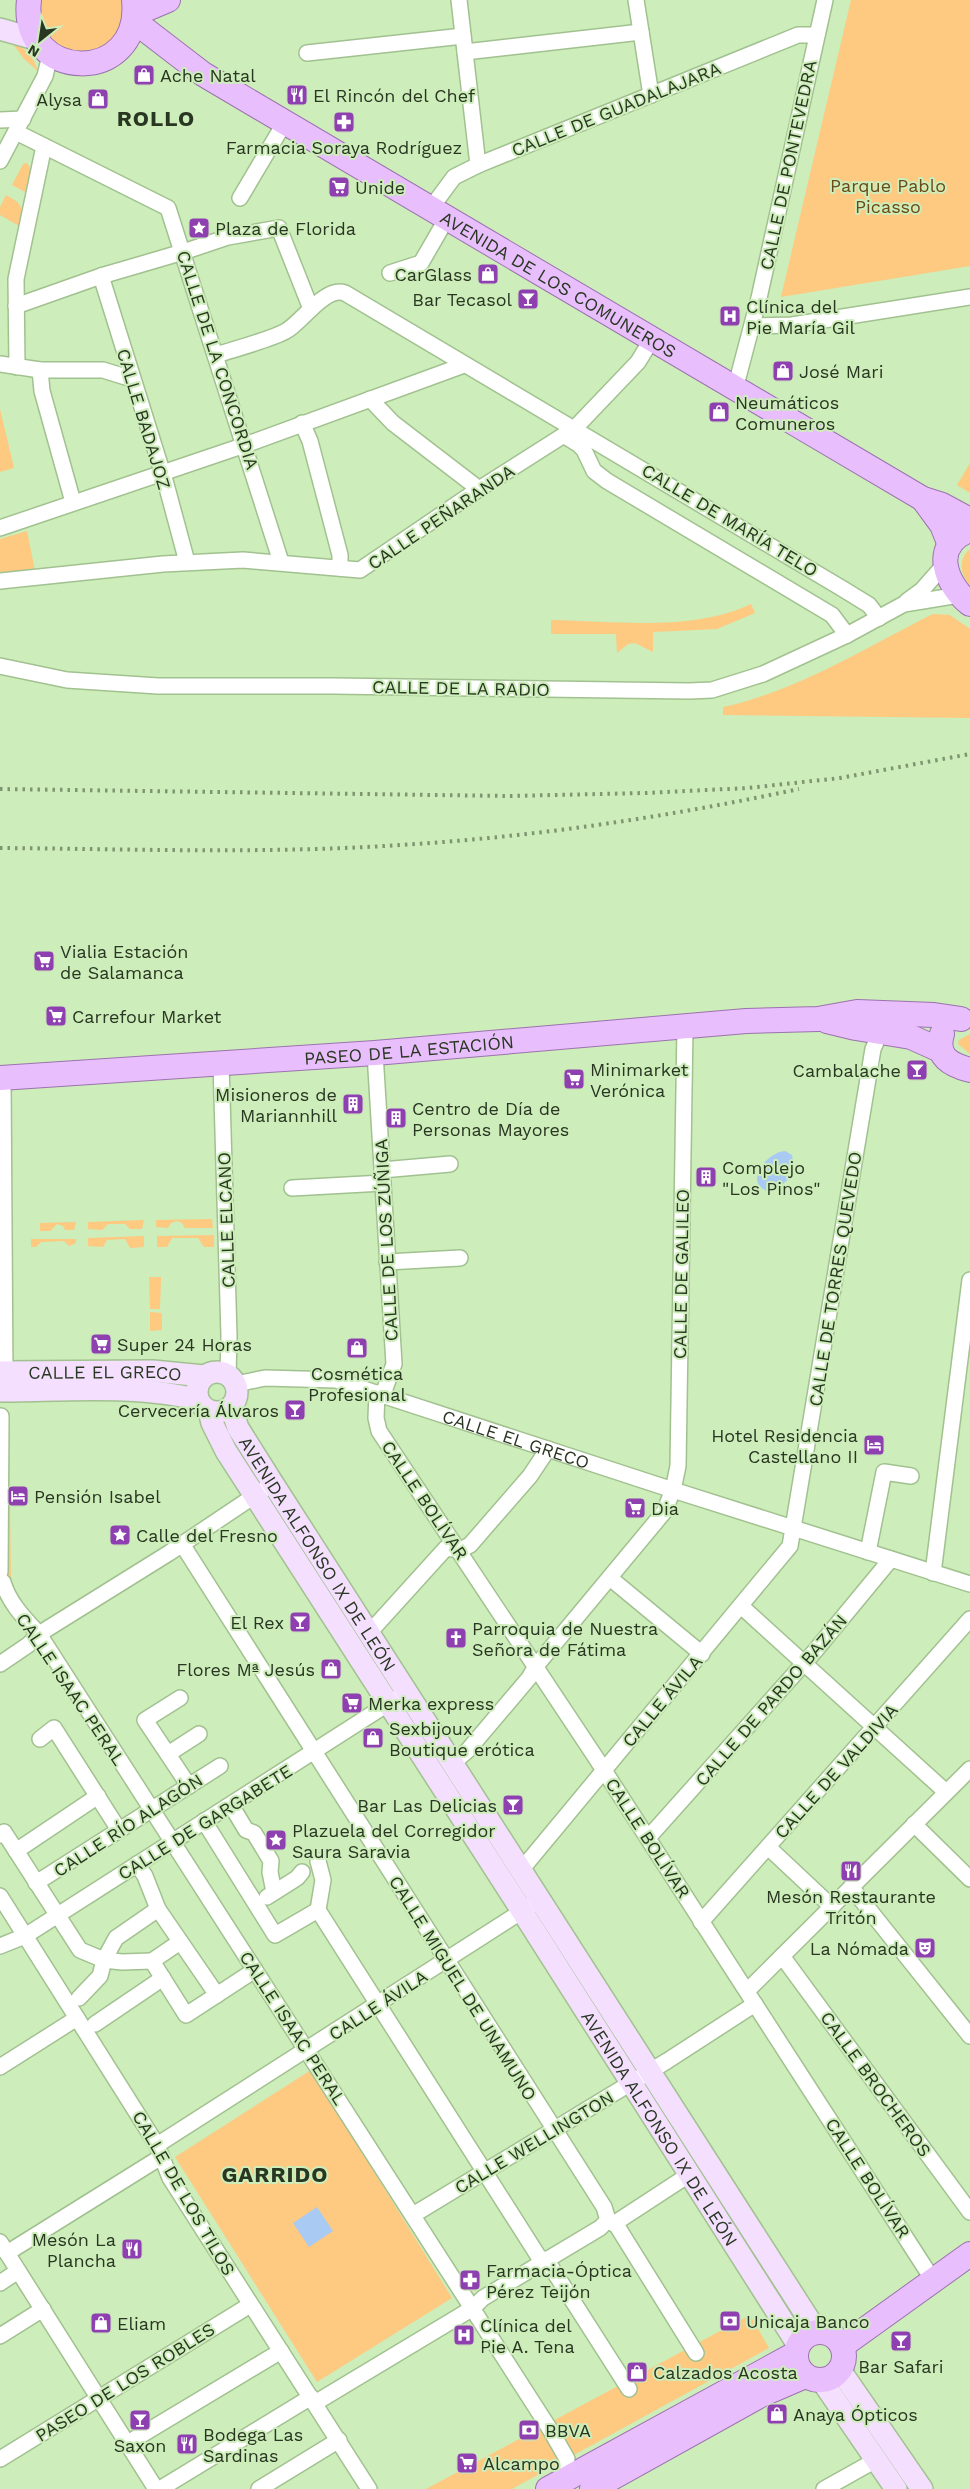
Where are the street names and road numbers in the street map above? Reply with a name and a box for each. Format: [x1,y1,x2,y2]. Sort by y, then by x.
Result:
street label: CALLE DE GUADALAJARA [508,57,724,161]
street label: CALLE DE PONTEVEDRA [755,58,821,272]
street label: AVENIDA DE LOS COMUNEROS [437,206,680,362]
street label: CALLE DE LA CONCORDIA [173,248,263,472]
street label: CALLE BADAJOZ [113,346,175,492]
street label: CALLE DE MARÍA TELO [638,459,822,581]
street label: CALLE PEÑARANDA [364,460,518,574]
street label: CALLE DE LA RADIO [372,676,550,700]
street label: PASEO DE LA ESTACIÓN [303,1031,515,1068]
street label: CALLE DE LOS ZÚÑIGA [370,1138,402,1342]
street label: CALLE DE TORRES QUEVEDO [804,1150,866,1408]
street label: CALLE ELCANO [213,1152,239,1288]
street label: CALLE DE GALILEO [669,1189,693,1359]
street label: CALLE EL GRECO [28,1360,183,1384]
street label: CALLE EL GRECO [440,1405,592,1473]
street label: AVENIDA ALFONSO IX DE LEÓN [235,1432,401,1675]
street label: CALLE BOLÍVAR [377,1436,473,1564]
street label: CALLE ISAAC PERAL [12,1609,130,1769]
street label: CALLE DE PARDO BAZÁN [691,1610,851,1790]
street label: CALLE ÁVILA [618,1651,706,1751]
street label: CALLE DE VALDIVIA [770,1699,902,1843]
street label: CALLE DE GARGABETE [114,1760,296,1884]
street label: CALLE RÍO ALAGÓN [50,1769,206,1881]
street label: CALLE BOLÍVAR [601,1774,695,1902]
street label: CALLE MIGUEL DE UNAMUNO [385,1872,541,2104]
street label: CALLE ISAAC PERAL [235,1947,351,2109]
street label: CALLE ÁVILA [325,1965,431,2045]
street label: AVENIDA ALFONSO IX DE LEÓN [578,2007,743,2250]
street label: CALLE BROCHEROS [816,2007,936,2161]
street label: CALLE WELLINGTON [451,2086,617,2198]
street label: CALLE DE LOS TILOS [128,2107,240,2279]
street label: CALLE BOLÍVAR [821,2114,915,2242]
street label: PASEO DE LOS ROBLES [32,2318,218,2446]

